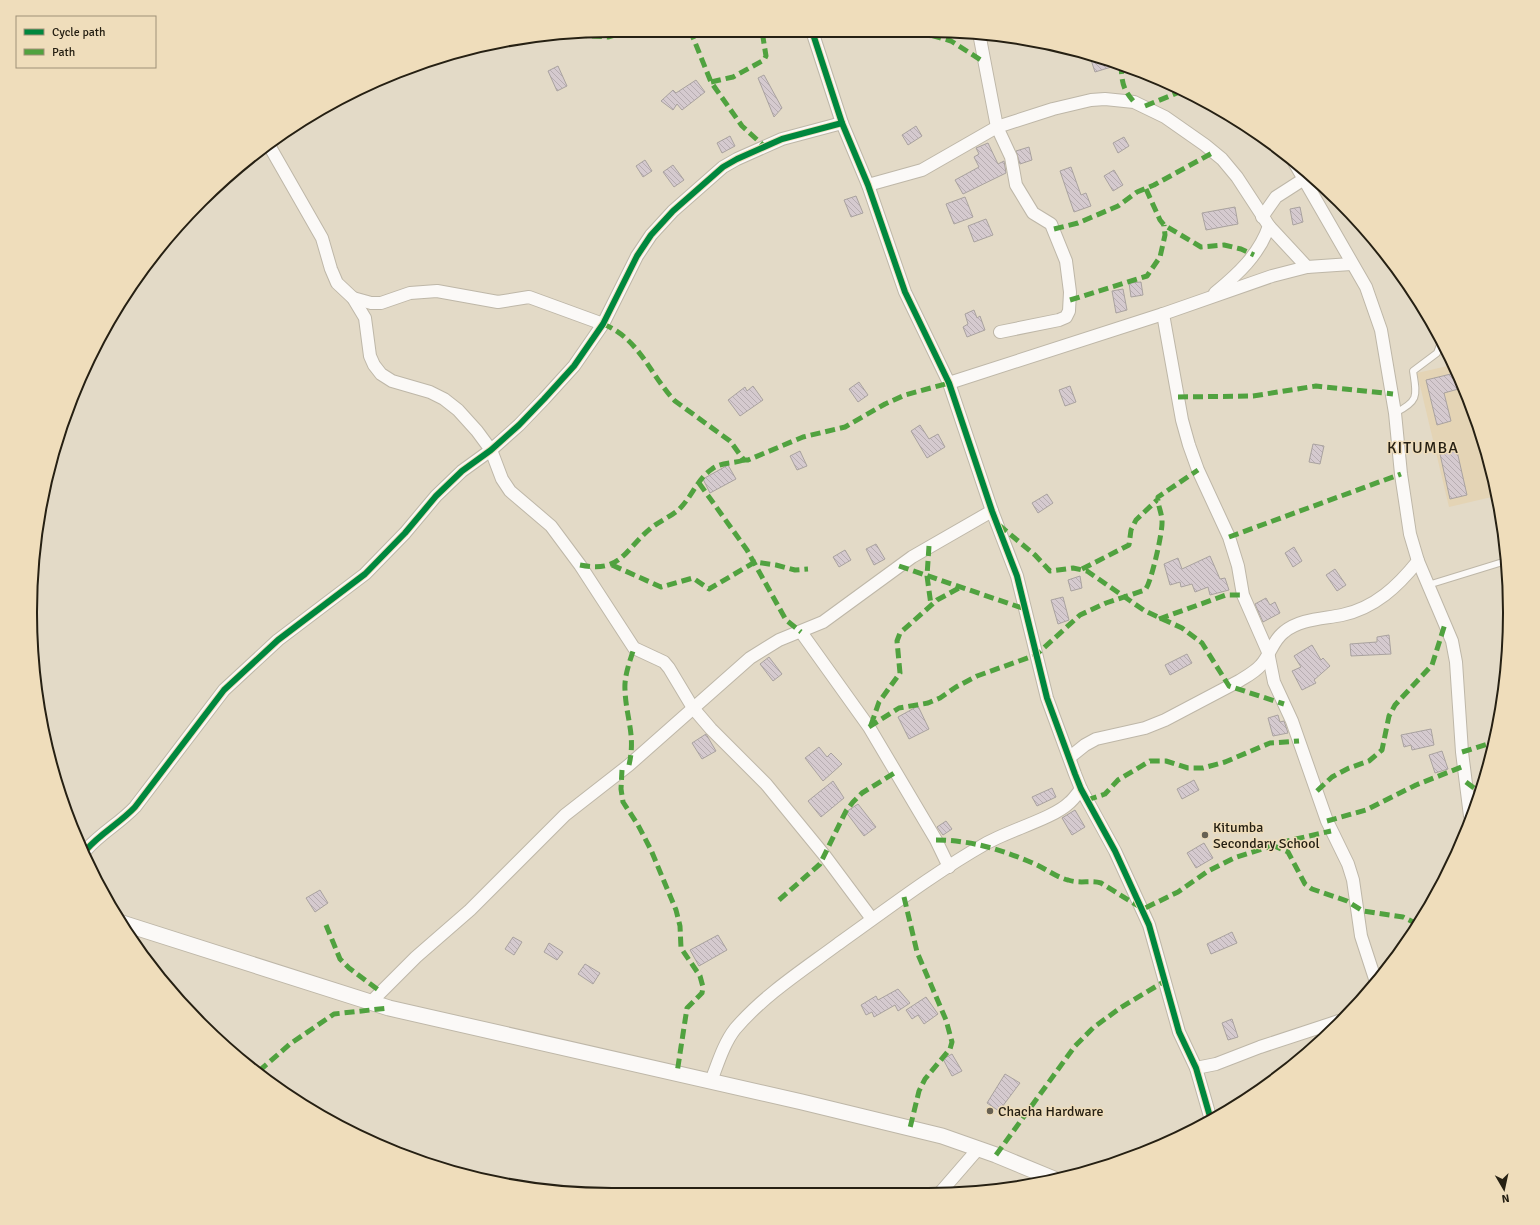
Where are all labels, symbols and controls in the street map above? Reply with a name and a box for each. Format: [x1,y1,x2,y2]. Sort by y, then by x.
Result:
legend [16,16,156,68]
text: Cycle path [52,25,105,40]
text: Path [52,45,75,60]
district label: KITUMBA [1387,438,1459,458]
place label: Kitumba Secondary School [1213,819,1320,852]
marker: Kitumba Secondary School [1200,830,1210,840]
place label: Chacha Hardware [998,1103,1103,1120]
marker: Chacha Hardware [985,1106,995,1116]
north arrow [1484,1169,1524,1209]
text: N [1501,1191,1510,1205]

